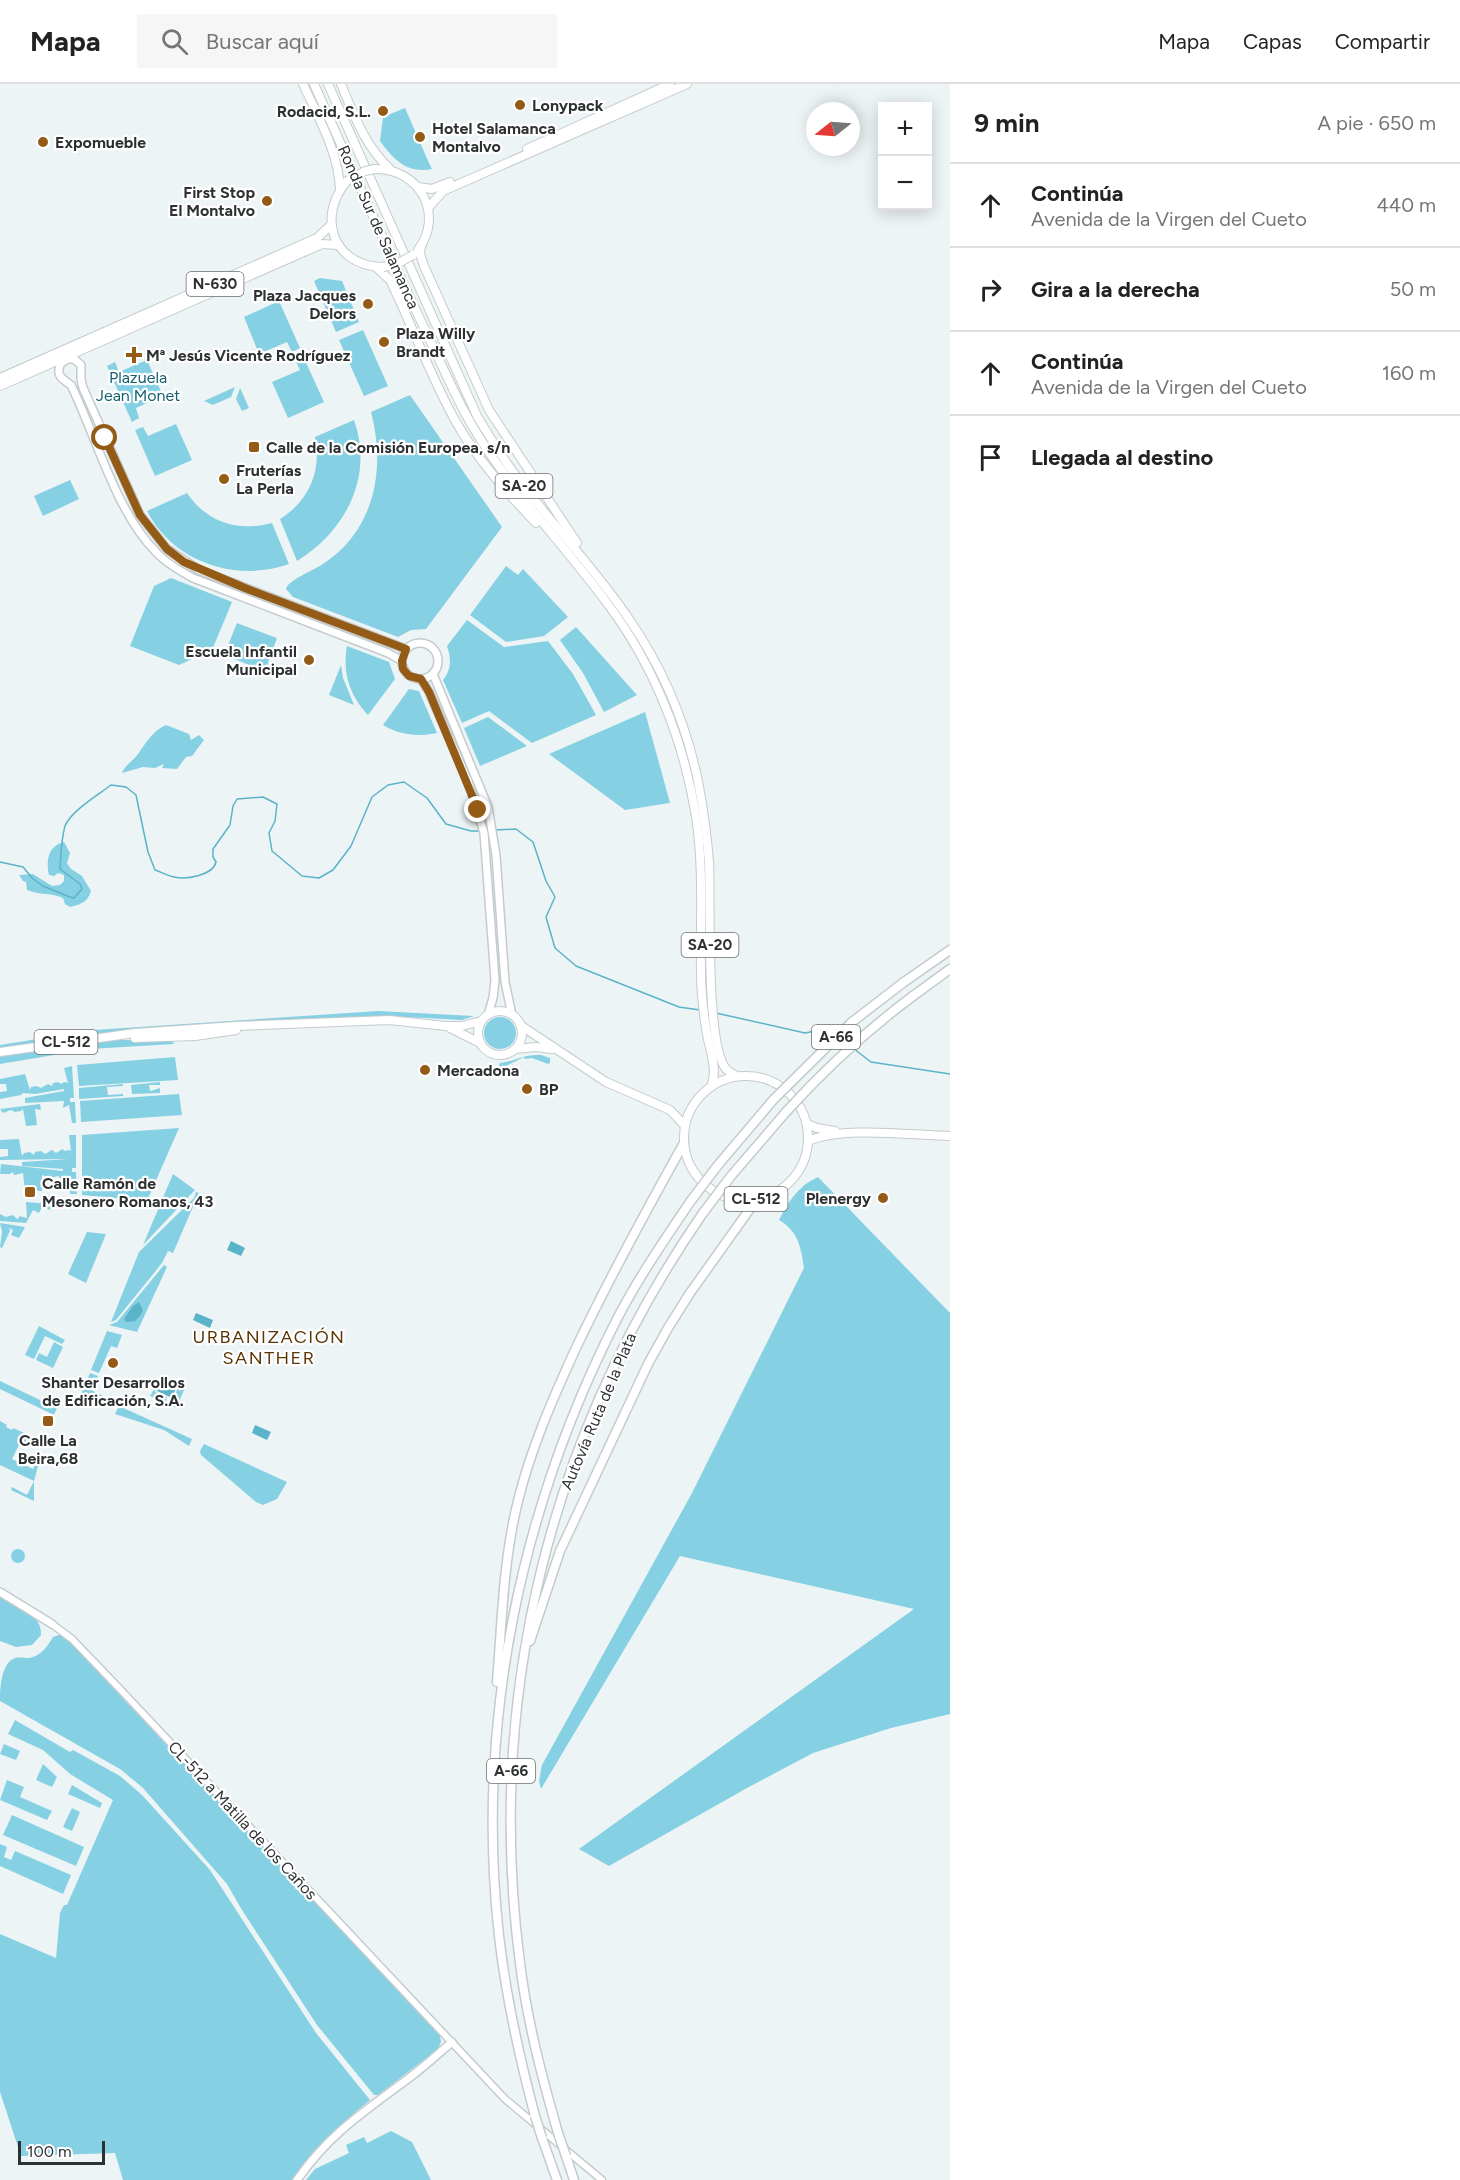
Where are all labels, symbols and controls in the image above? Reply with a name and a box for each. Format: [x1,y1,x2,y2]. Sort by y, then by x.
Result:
search box [137,14,557,68]
text: Mapa [30,24,101,58]
icon: search [158,25,191,58]
text: Buscar aquí [206,28,319,55]
text: Mapa [1158,29,1210,54]
text: Capas [1243,29,1302,54]
text: Compartir [1335,29,1430,54]
place label: Lonypack [532,96,604,115]
marker: Lonypack [513,98,527,112]
place label: Rodacid, S.L. [277,102,371,121]
north arrow [806,102,860,156]
map controls [878,102,932,210]
button: + [878,102,932,156]
marker: Rodacid, S.L. [376,104,390,118]
text: 9 min [974,107,1040,139]
text: A pie · 650 m [1318,111,1436,135]
place label: Hotel Salamanca Montalvo [432,119,556,156]
marker: Hotel Salamanca Montalvo [413,130,427,144]
place label: Expomueble [55,133,146,152]
marker: Expomueble [36,135,50,149]
street label: Ronda Sur de Salamanca [334,142,423,312]
button: − [878,156,932,210]
text: Continúa [1031,180,1124,207]
place label: First Stop El Montalvo [169,183,255,220]
icon: ahead [974,189,1007,222]
text: 440 m [1376,193,1436,217]
marker: First Stop El Montalvo [260,194,274,208]
text: Avenida de la Virgen del Cueto [1031,207,1307,231]
road number: N-630 [186,272,244,296]
icon: right [974,273,1007,306]
text: Gira a la derecha [1031,276,1200,303]
text: 50 m [1390,277,1436,301]
place label: Plaza Jacques Delors [253,286,357,323]
marker: Plaza Jacques Delors [361,297,375,311]
place label: Plaza Willy Brandt [396,324,476,361]
marker: Plaza Willy Brandt [377,335,391,349]
place label: Mª Jesús Vicente Rodríguez [146,346,351,365]
marker: Mª Jesús Vicente Rodríguez [127,348,141,362]
text: Continúa [1031,348,1124,375]
icon: ahead [974,357,1007,390]
text: 160 m [1382,361,1436,385]
park label: Plazuela Jean Monet [96,368,180,405]
text: Avenida de la Virgen del Cueto [1031,375,1307,399]
route start [91,424,117,450]
place label: Calle de la Comisión Europea, s/n [266,438,510,457]
marker: Calle de la Comisión Europea, s/n [247,440,261,454]
icon: arrive [974,441,1007,474]
text: Llegada al destino [1031,444,1213,471]
place label: Fruterías La Perla [236,461,302,498]
marker: Fruterías La Perla [217,472,231,486]
road number: SA-20 [496,474,552,498]
place label: Escuela Infantil Municipal [185,642,297,679]
marker: Escuela Infantil Municipal [302,653,316,667]
route end [464,796,490,822]
road number: SA-20 [682,933,738,957]
road number: A-66 [812,1025,860,1049]
road number: CL-512 [34,1030,98,1054]
place label: Mercadona [437,1061,519,1080]
marker: Mercadona [418,1063,432,1077]
place label: BP [539,1080,559,1099]
marker: BP [520,1082,534,1096]
place label: Calle Ramón de Mesonero Romanos, 43 [42,1174,213,1211]
marker: Calle Ramón de Mesonero Romanos, 43 [23,1185,37,1199]
road number: CL-512 [724,1187,788,1211]
place label: Plenergy [806,1189,872,1208]
marker: Plenergy [876,1191,890,1205]
district label: URBANIZACIÓN SANTHER [192,1326,346,1369]
street label: Autovía Ruta de la Plata [557,1330,640,1493]
marker: Shanter Desarrollos de Edificación, S.A. [106,1356,120,1370]
place label: Shanter Desarrollos de Edificación, S.A. [41,1373,185,1410]
marker: Calle La Beira,68 [41,1414,55,1428]
place label: Calle La Beira,68 [18,1431,79,1468]
street label: CL-512 a Matilla de los Caños [164,1737,321,1903]
road number: A-66 [487,1759,535,1783]
scale bar [18,2138,105,2166]
text: 100 m [27,2142,72,2161]

